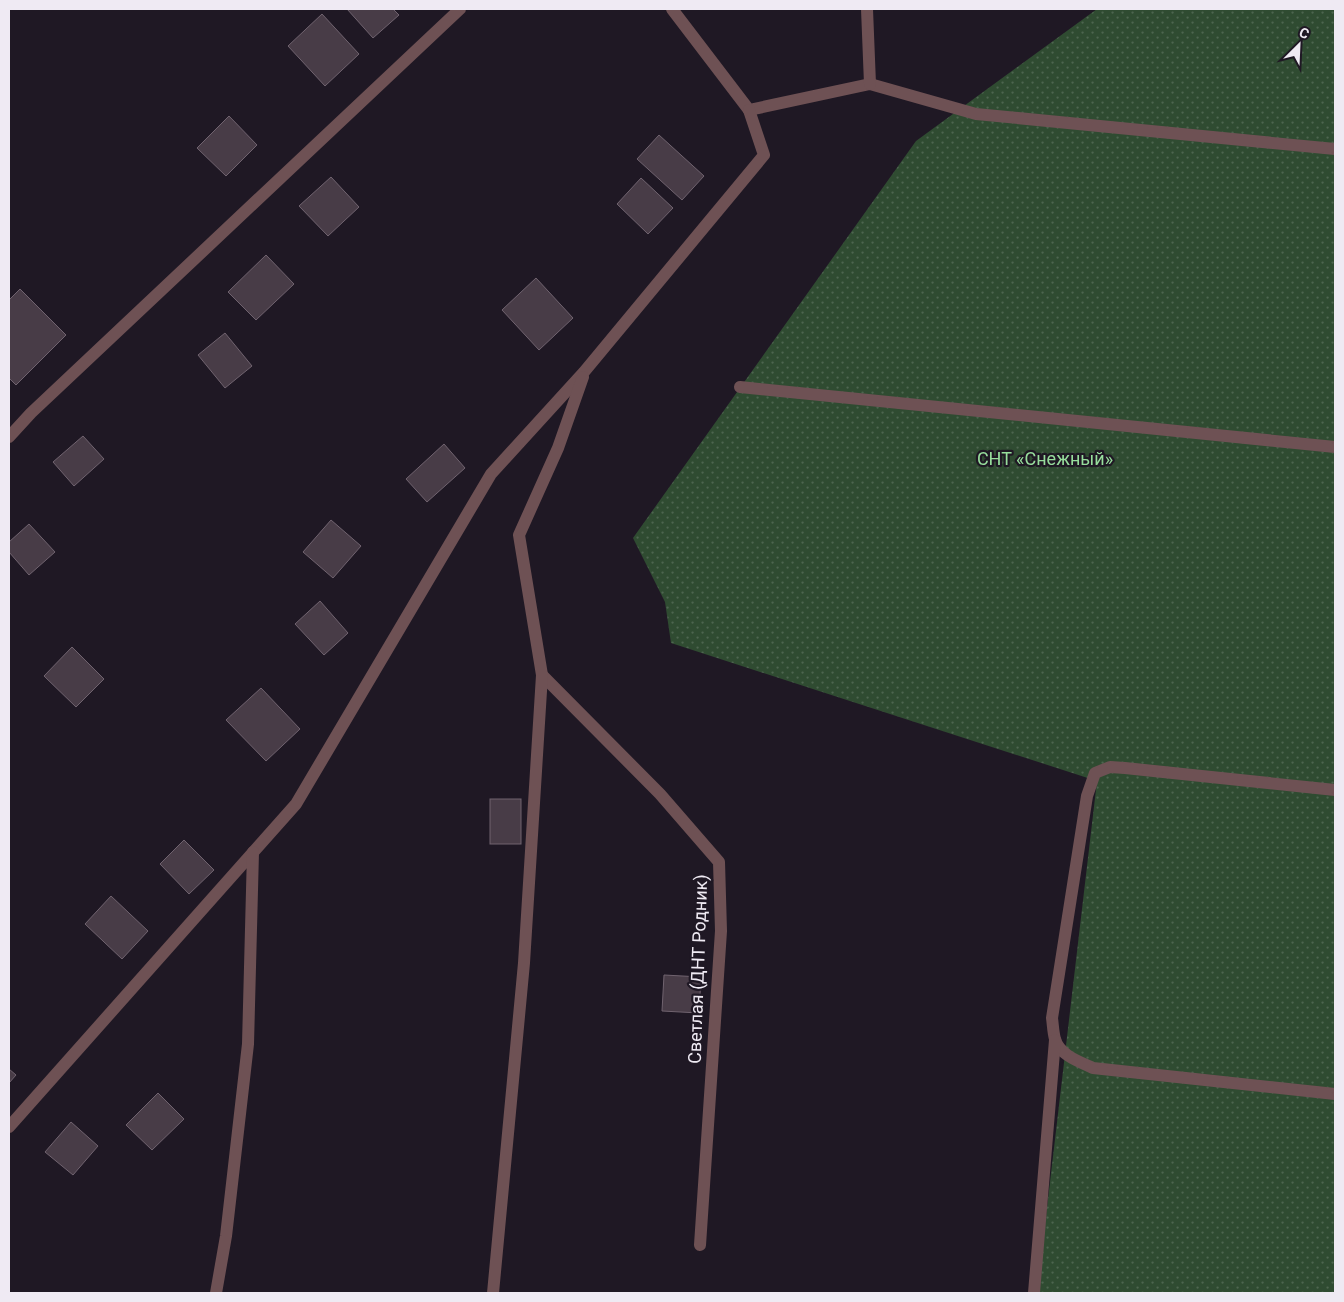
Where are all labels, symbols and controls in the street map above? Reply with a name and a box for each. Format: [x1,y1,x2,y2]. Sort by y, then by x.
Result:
north arrow [1274,20,1324,70]
text: С [1297,24,1312,42]
park label: СНТ «Снежный» [977,448,1113,469]
street label: Светлая (ДНТ Родник) [684,874,712,1064]

